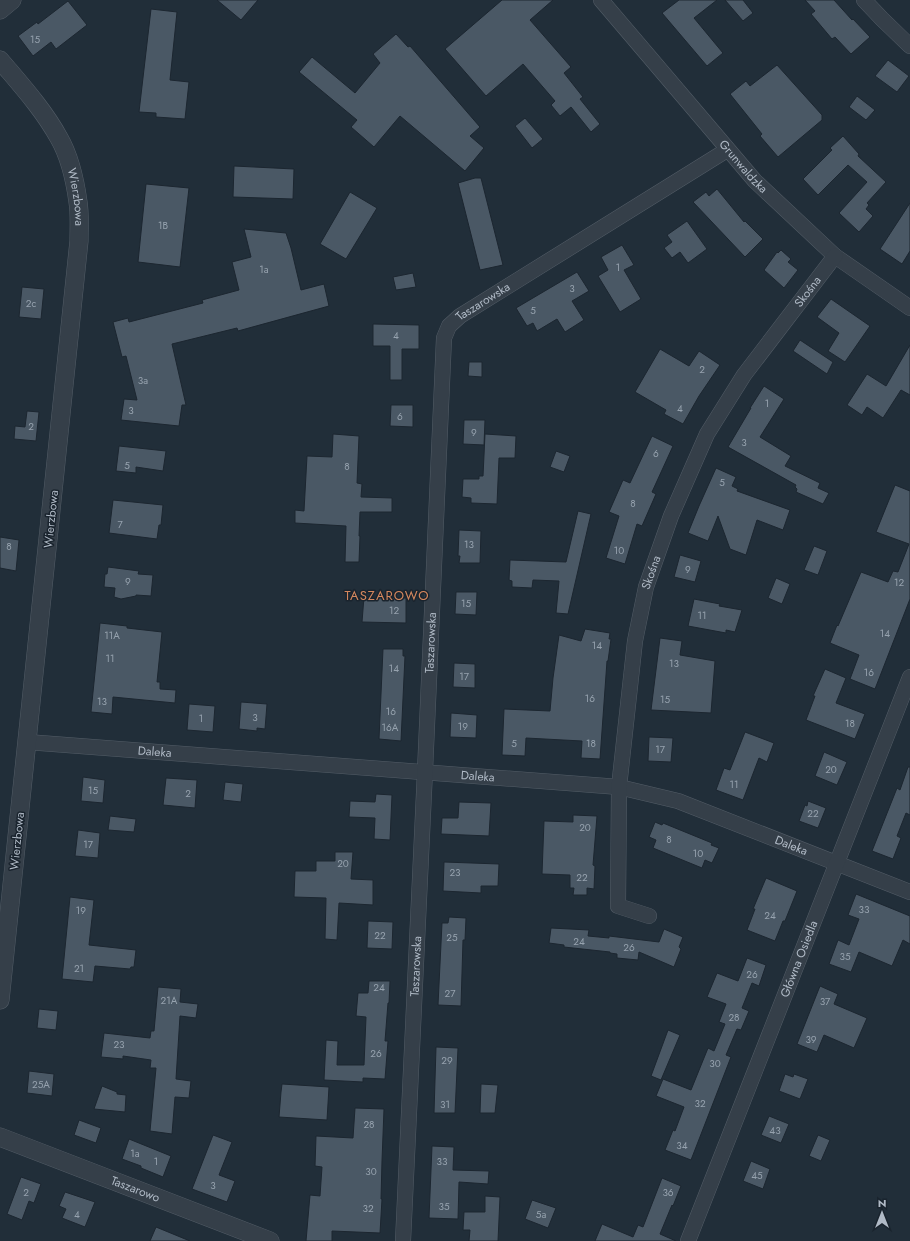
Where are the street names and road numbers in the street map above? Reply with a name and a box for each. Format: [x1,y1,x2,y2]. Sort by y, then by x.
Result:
street label: Grunwaldzka [715,136,772,198]
street label: Wierzbowa [63,166,88,226]
street label: Skośna [790,272,826,311]
street label: Taszarowska [452,278,514,325]
street label: Wierzbowa [39,489,63,549]
street label: Skośna [637,553,666,592]
street label: Taszarowska [420,612,441,673]
street label: Daleka [137,741,172,762]
street label: Daleka [460,766,496,787]
street label: Wierzbowa [5,811,29,871]
street label: Daleka [772,831,811,860]
street label: Główna Osiedla [776,918,822,1000]
street label: Taszarowska [405,935,426,997]
street label: Taszarowo [108,1172,163,1207]

